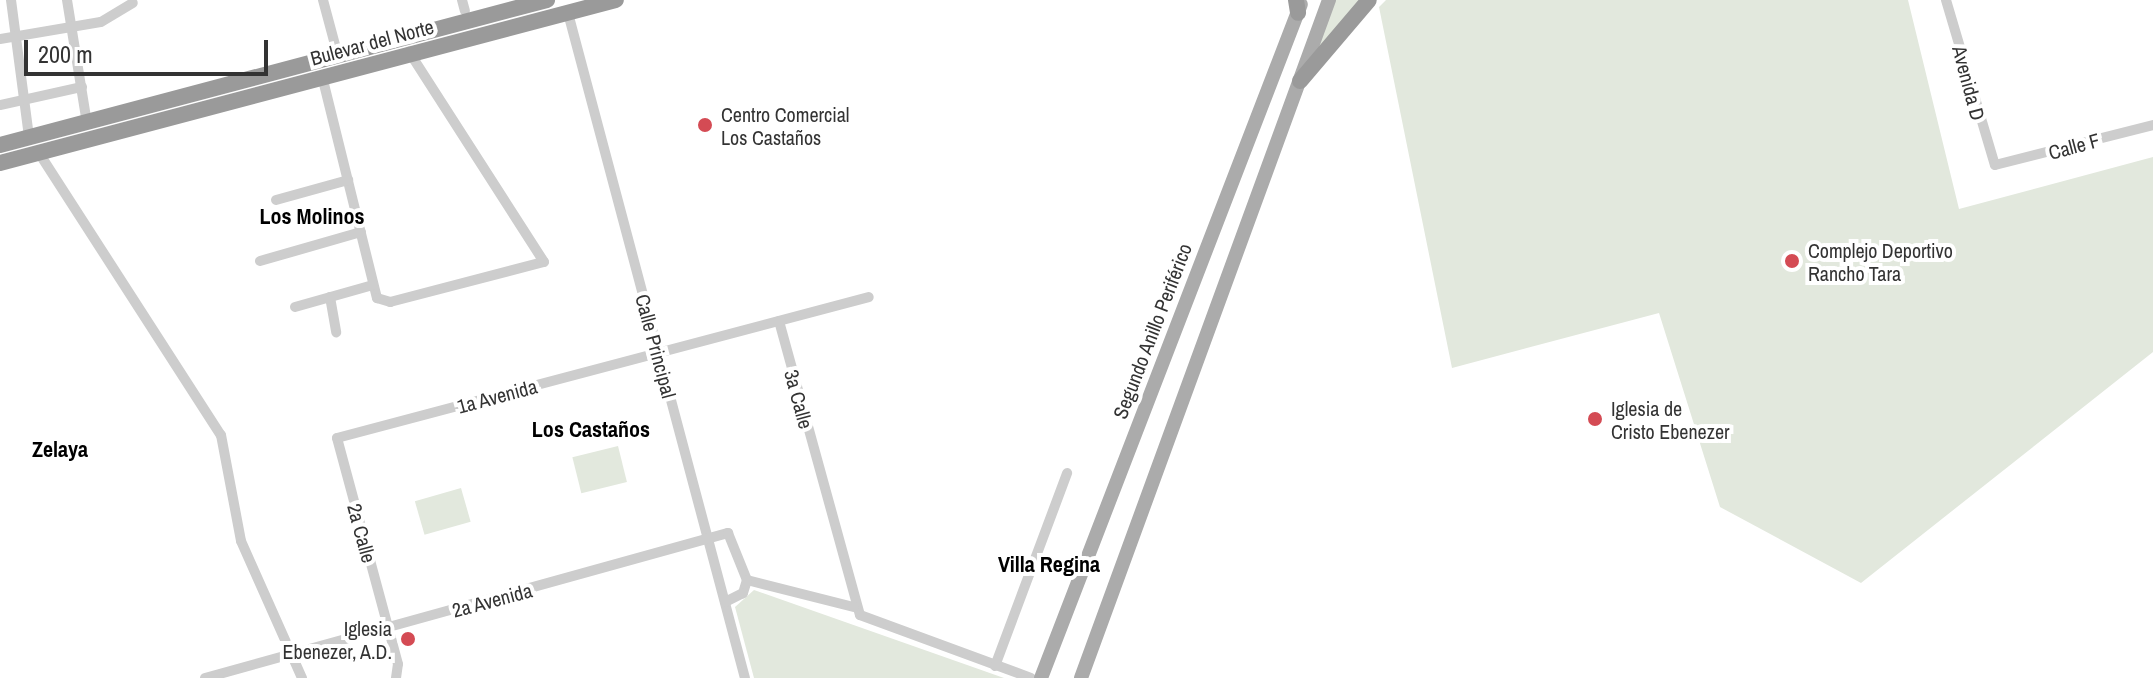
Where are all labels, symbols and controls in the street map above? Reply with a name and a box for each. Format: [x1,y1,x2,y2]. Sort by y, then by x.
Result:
street label: Bulevar del Norte [308,14,436,70]
scale bar [28,24,272,74]
text: 200 m [38,38,93,70]
street label: Avenida D [1948,43,1990,123]
place label: Centro Comercial Los Castaños [721,102,849,149]
marker: Centro Comercial Los Castaños [696,116,714,134]
street label: Calle F [2046,128,2102,164]
district label: Los Molinos [259,204,365,230]
place label: Complejo Deportivo Rancho Tara [1808,238,1953,285]
street label: Segundo Anillo Periférico [1107,239,1197,423]
marker: Complejo Deportivo Rancho Tara [1783,252,1801,270]
street label: Calle Principal [631,291,681,401]
street label: 3a Calle [780,367,818,431]
street label: 1a Avenida [454,374,540,418]
place label: Iglesia de Cristo Ebenezer [1611,396,1729,443]
marker: Iglesia de Cristo Ebenezer [1586,410,1604,428]
district label: Los Castaños [532,417,650,443]
district label: Zelaya [32,437,88,463]
street label: 2a Calle [343,501,381,565]
district label: Villa Regina [998,552,1100,578]
street label: 2a Avenida [449,578,535,622]
place label: Iglesia Ebenezer, A.D. [282,616,392,663]
marker: Iglesia Ebenezer, A.D. [399,630,417,648]

